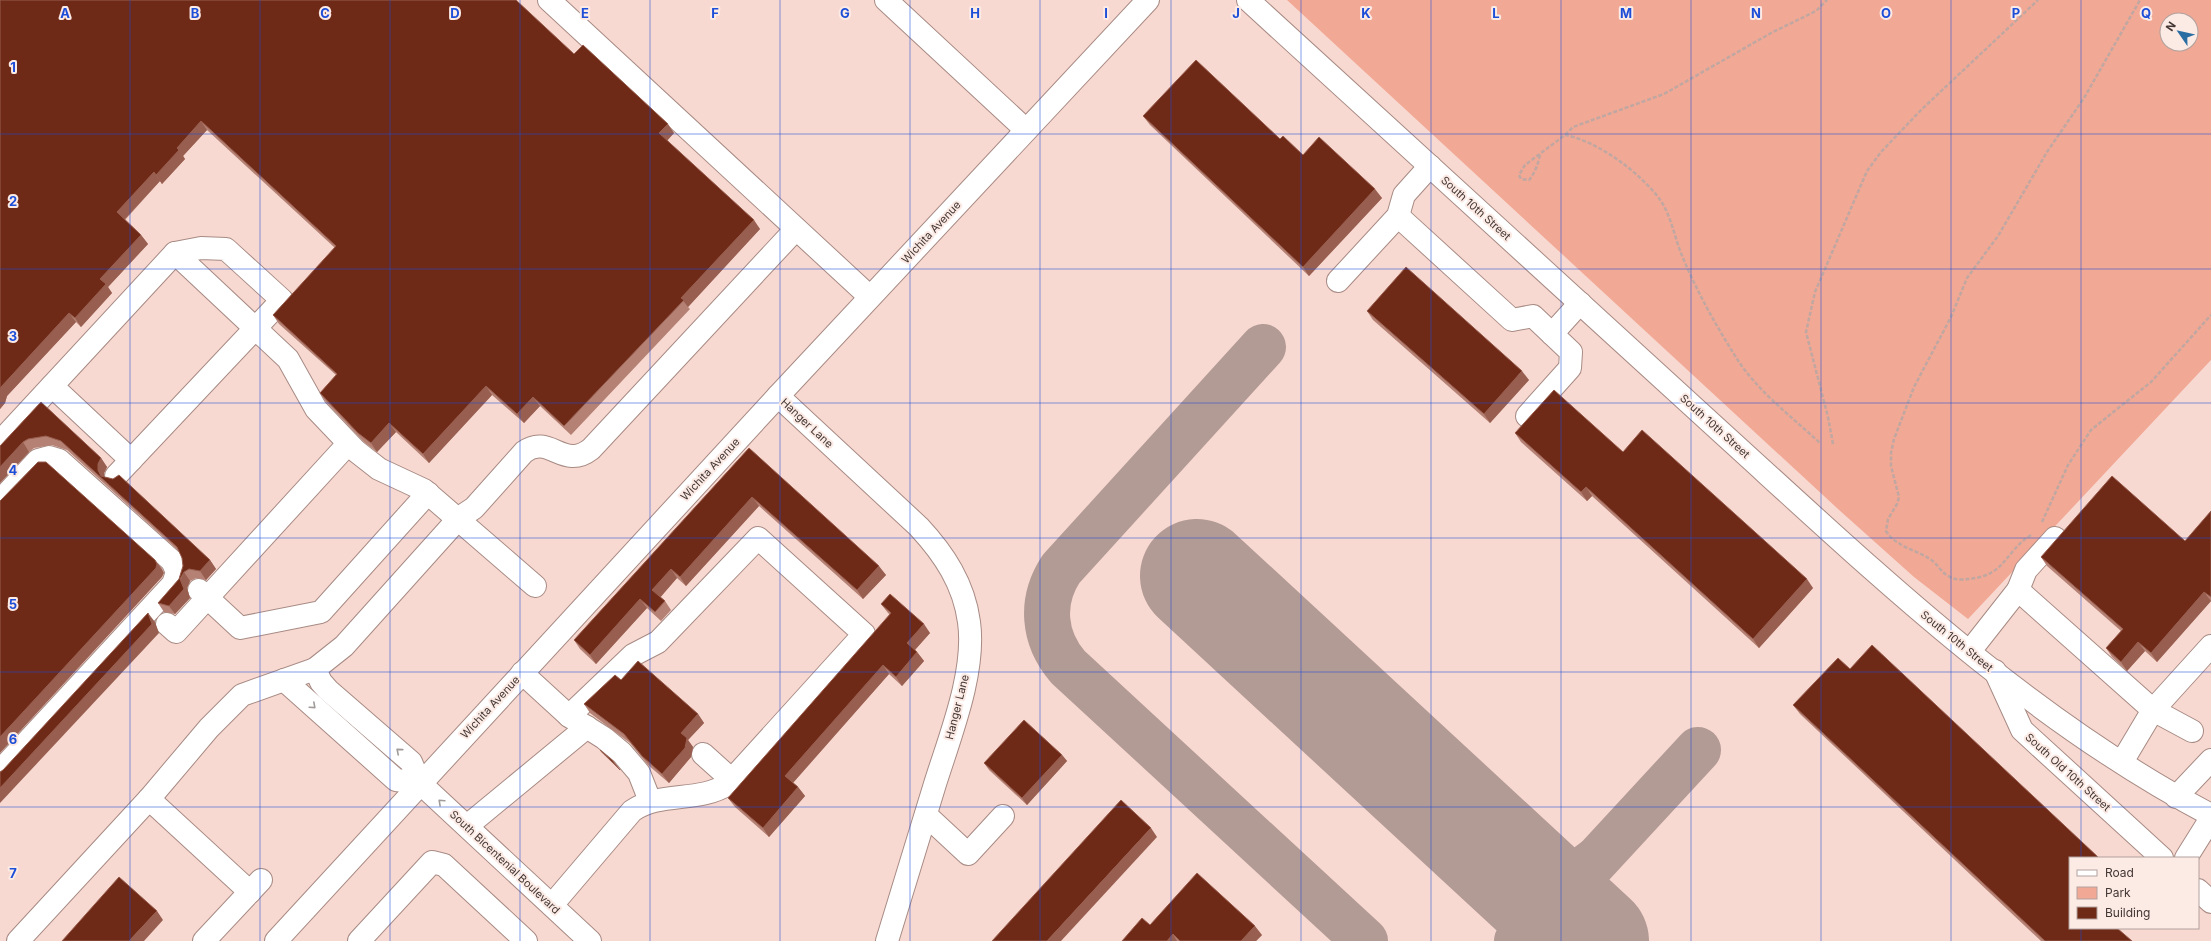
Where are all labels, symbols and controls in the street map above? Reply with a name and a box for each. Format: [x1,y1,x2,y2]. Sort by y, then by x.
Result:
text: A [60,5,70,21]
text: B [191,5,200,21]
text: C [320,5,330,21]
text: D [450,5,460,21]
text: E [581,5,589,21]
text: F [711,5,719,21]
text: G [840,5,850,21]
text: H [970,5,980,21]
text: I [1104,5,1108,21]
text: J [1232,5,1240,21]
text: K [1361,5,1371,21]
text: L [1492,5,1500,21]
text: M [1620,5,1632,21]
text: N [1751,5,1761,21]
text: O [1881,5,1891,21]
text: P [2012,5,2020,21]
text: Q [2141,5,2151,21]
north arrow [2159,12,2199,52]
text: N [2163,19,2179,34]
text: 1 [10,59,16,75]
street label: South 10th Street [1438,173,1514,243]
text: 2 [9,193,17,209]
street label: Wichita Avenue [898,198,964,266]
text: 3 [9,328,17,344]
street label: South 10th Street [1677,391,1753,461]
street label: Hanger Lane [778,395,836,451]
street label: Wichita Avenue [677,435,743,503]
text: 4 [9,462,18,478]
text: 5 [9,596,17,612]
street label: South 10th Street [1918,608,1996,675]
street label: Wichita Avenue [457,673,523,741]
street label: Hanger Lane [942,673,972,741]
one-way arrow [309,702,316,709]
street label: South Old 10th Street [2022,730,2114,814]
text: 6 [9,731,17,747]
one-way arrow [397,749,404,756]
one-way arrow [438,799,446,807]
street label: South Bicentenial Boulevard [447,807,563,917]
legend [2069,857,2199,929]
text: 7 [9,865,17,881]
text: Road [2105,865,2134,880]
text: Park [2105,885,2131,900]
text: Building [2105,905,2150,920]

